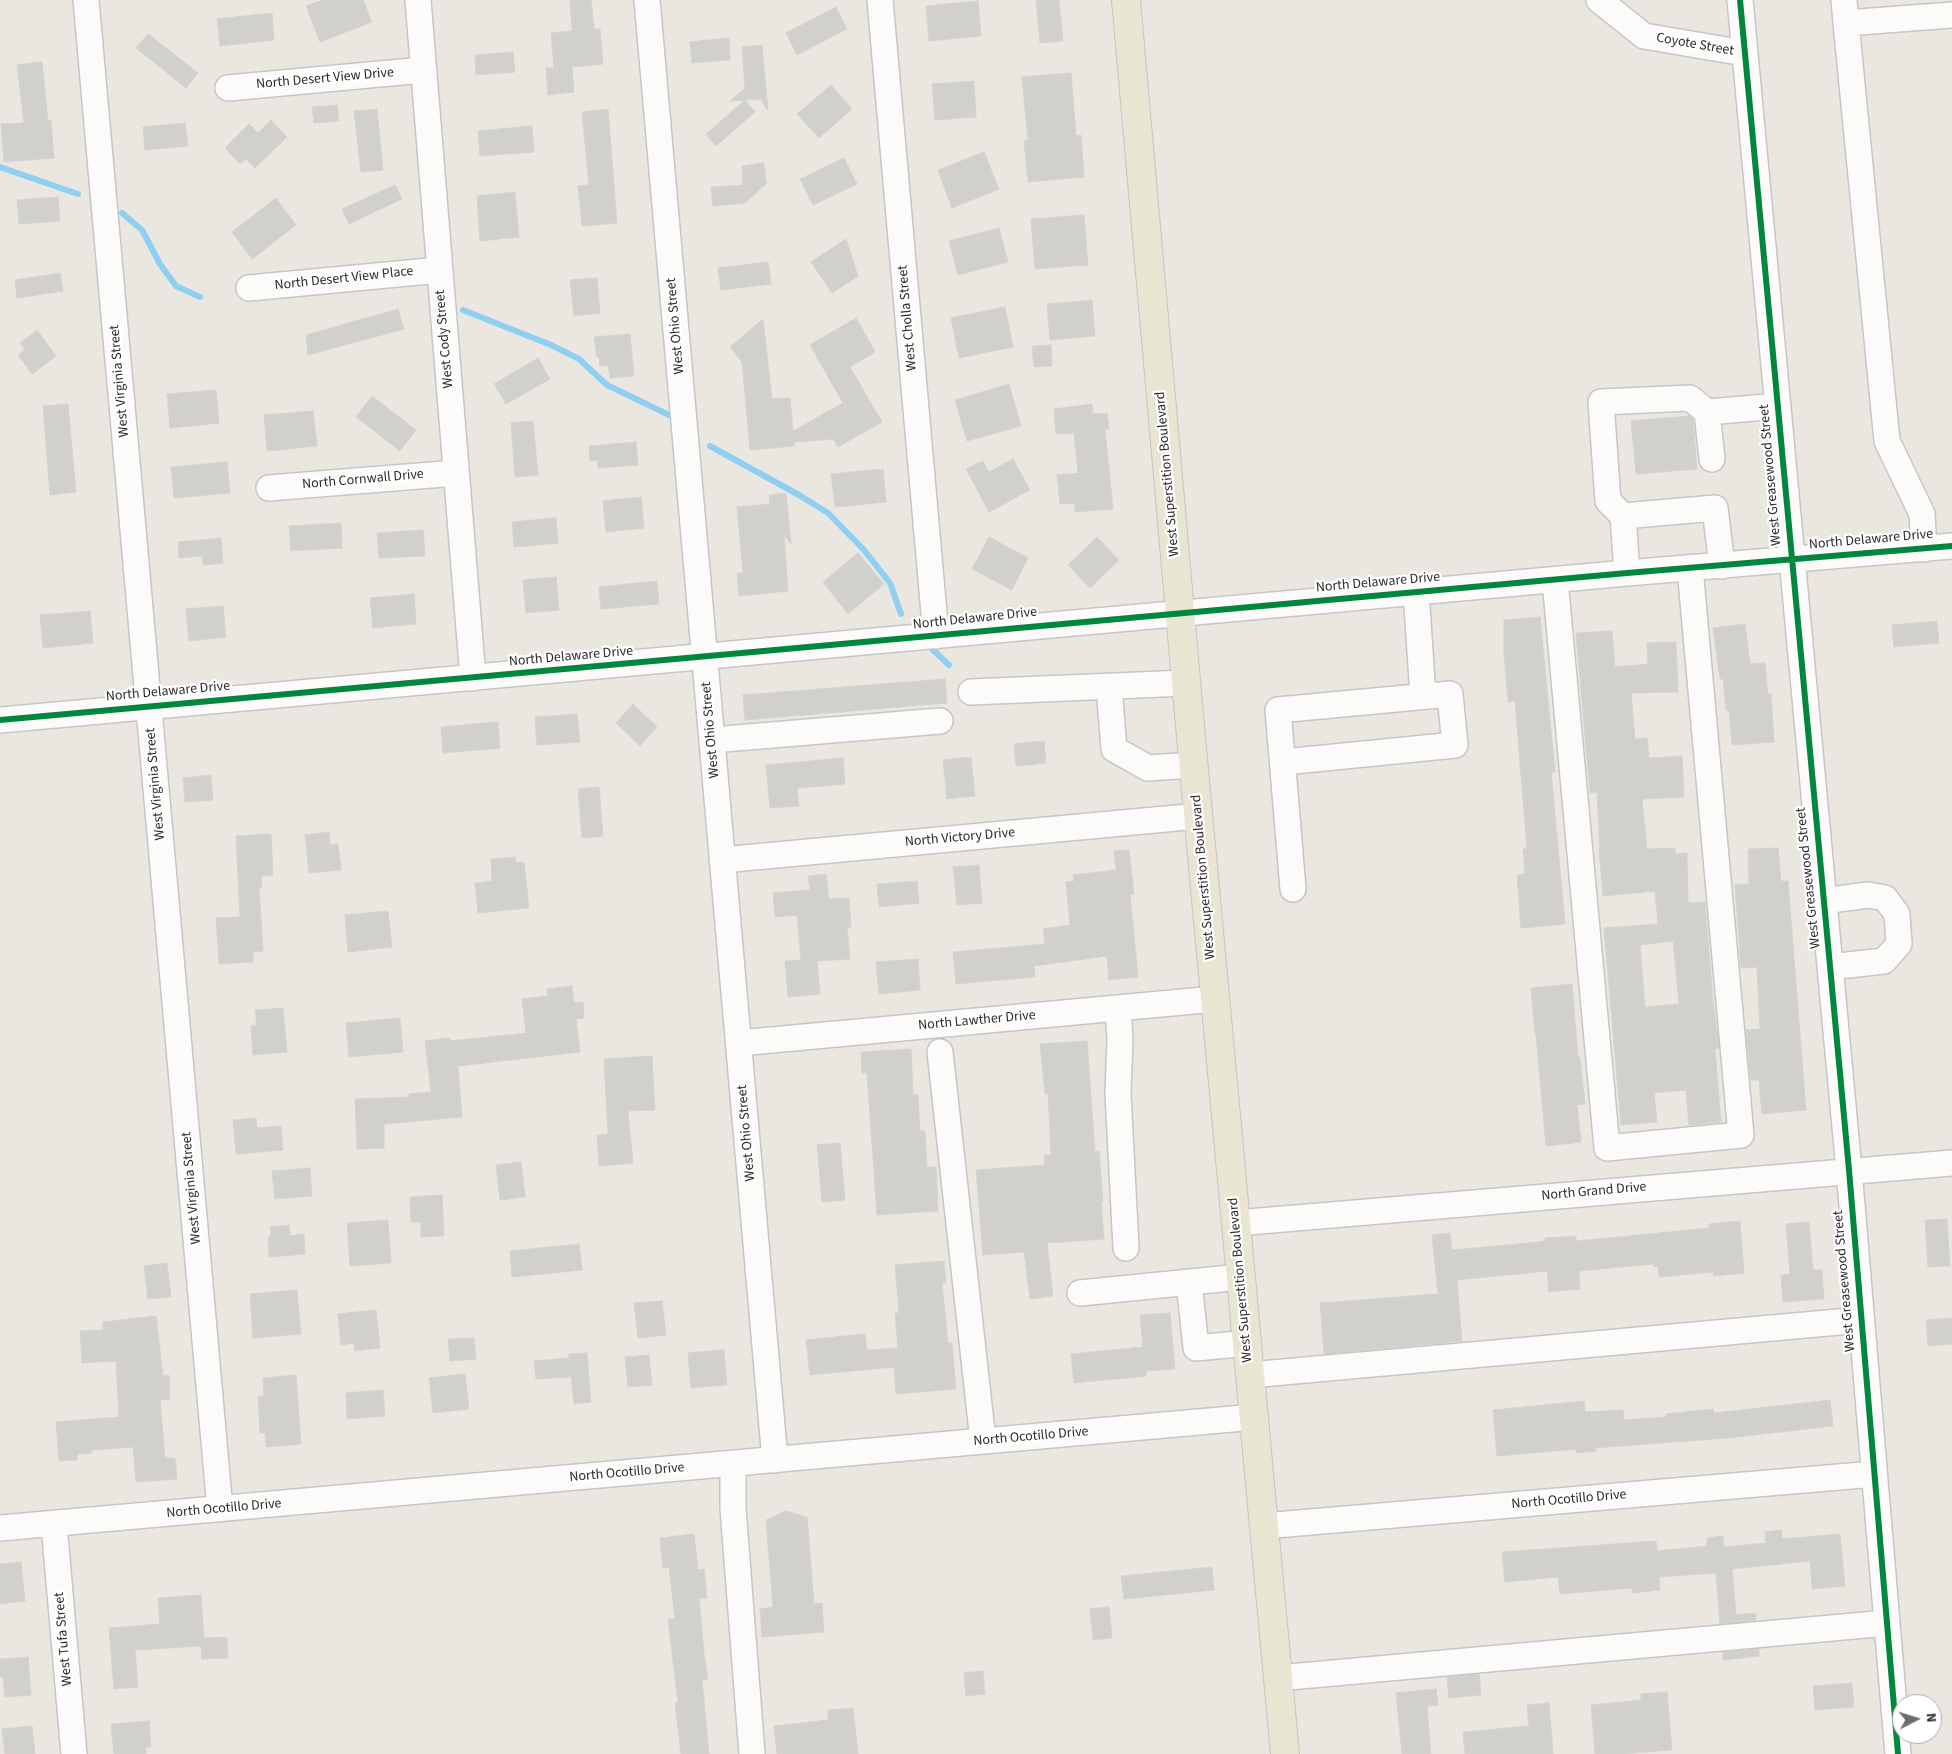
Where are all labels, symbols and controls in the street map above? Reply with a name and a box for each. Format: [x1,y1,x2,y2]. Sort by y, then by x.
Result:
street label: Coyote Street [1655,30,1735,60]
street label: North Desert View Drive [255,65,395,93]
street label: North Desert View Place [274,263,414,295]
street label: West Cholla Street [895,264,921,372]
street label: West Ohio Street [663,277,689,375]
street label: West Cody Street [432,289,458,389]
street label: West Virginia Street [107,324,133,438]
street label: West Superstition Boulevard [1152,391,1184,557]
street label: West Greasewood Street [1756,404,1786,546]
street label: North Cornwall Drive [301,466,425,494]
street label: North Delaware Drive [1808,526,1934,554]
street label: North Delaware Drive [1315,569,1441,597]
street label: North Delaware Drive [912,604,1038,634]
street label: North Delaware Drive [508,643,634,671]
street label: North Delaware Drive [105,678,231,706]
street label: West Ohio Street [698,681,724,779]
street label: West Virginia Street [143,727,169,841]
street label: West Superstition Boulevard [1188,794,1220,960]
street label: West Greasewood Street [1793,807,1825,949]
street label: North Victory Drive [904,825,1016,851]
street label: North Lawther Drive [918,1007,1036,1035]
street label: West Ohio Street [734,1084,760,1182]
street label: West Virginia Street [179,1131,205,1245]
street label: North Grand Drive [1541,1179,1647,1205]
street label: West Superstition Boulevard [1225,1197,1257,1363]
street label: West Greasewood Street [1830,1210,1860,1352]
street label: North Ocotillo Drive [973,1424,1089,1450]
street label: North Ocotillo Drive [569,1460,685,1486]
street label: North Ocotillo Drive [1511,1487,1627,1513]
street label: North Ocotillo Drive [166,1496,282,1522]
street label: West Tufa Street [52,1591,76,1687]
north arrow [1892,1694,1942,1744]
text: N [1921,1712,1941,1723]

